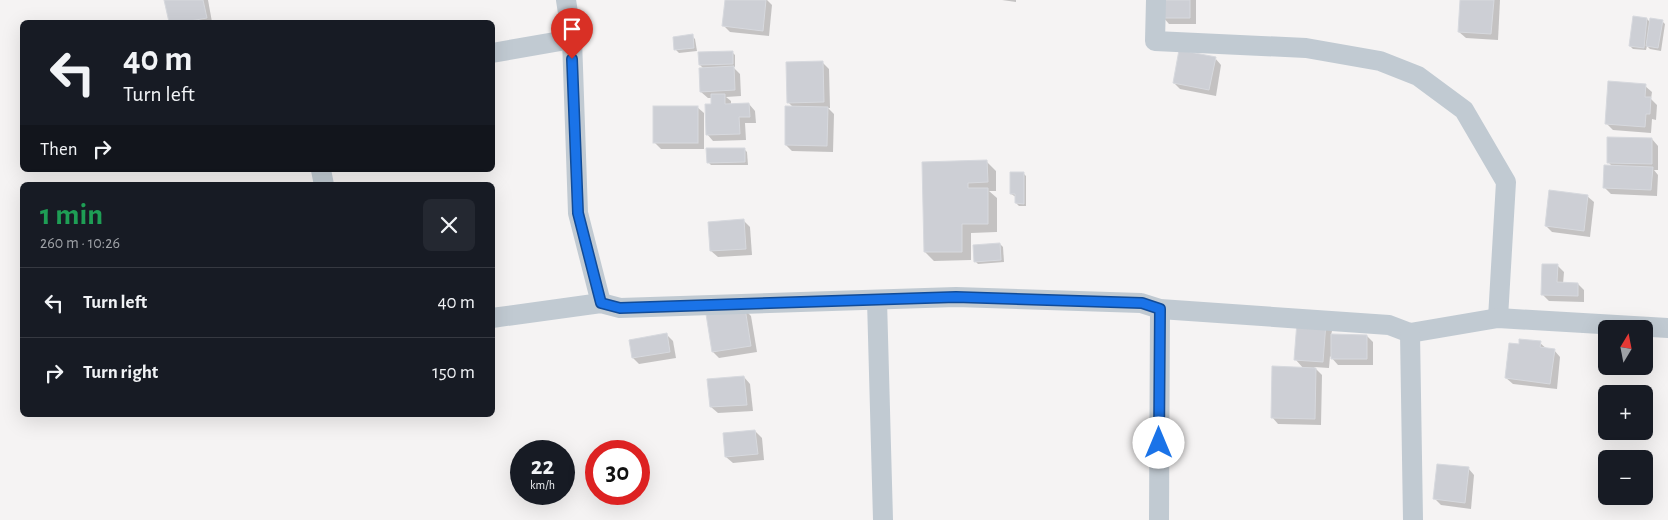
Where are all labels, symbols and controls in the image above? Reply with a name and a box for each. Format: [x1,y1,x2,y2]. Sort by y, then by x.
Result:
pin [551,8,593,59]
icon: arrive [558,15,586,43]
icon: left [40,40,105,105]
text: 40 m [123,42,192,77]
text: Turn left [123,83,195,105]
icon: right [88,135,116,163]
text: Then [40,140,78,159]
button: close [423,199,475,251]
text: 1 min [40,200,103,230]
text: 260 m · 10:26 [40,235,120,251]
icon: left [40,289,68,317]
text: Turn left [83,293,147,312]
text: 40 m [437,293,475,312]
north arrow [1598,320,1652,375]
map controls [1598,320,1653,505]
icon: right [40,359,68,387]
text: Turn right [83,363,158,382]
text: 150 m [432,363,475,382]
button: + [1598,385,1653,440]
position arrow [1132,416,1184,468]
speed limit sign: 30 [585,440,650,505]
button: − [1598,450,1653,505]
text: 22 [531,454,554,479]
text: km/h [530,479,555,491]

